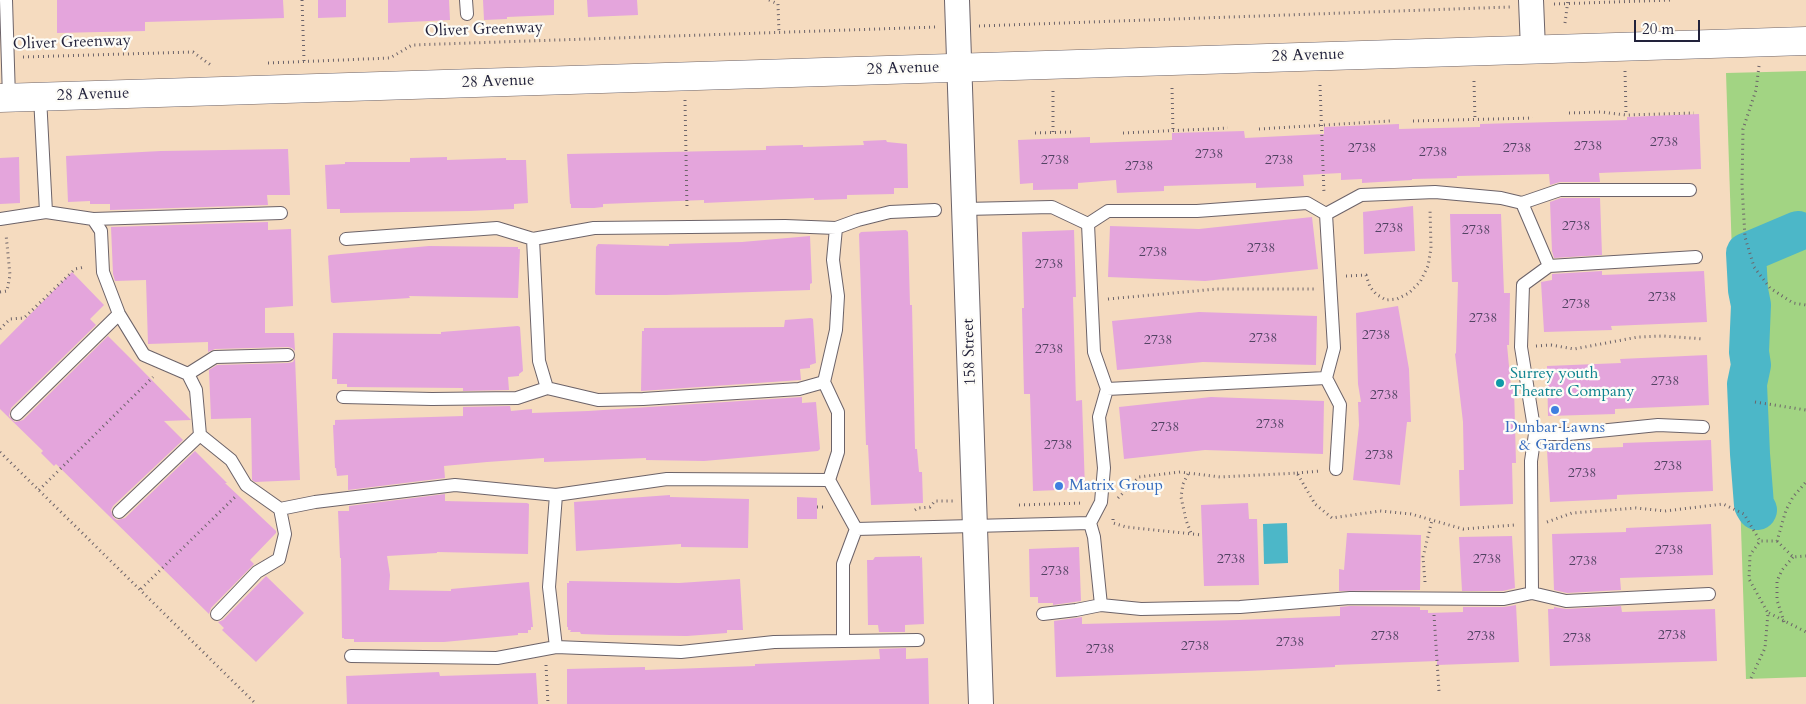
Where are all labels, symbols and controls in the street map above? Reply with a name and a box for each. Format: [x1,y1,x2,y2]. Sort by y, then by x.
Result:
scale bar [1636,10,1702,42]
street label: Oliver Greenway [425,18,543,42]
text: 20 m [1642,19,1674,39]
street label: Oliver Greenway [13,31,131,55]
street label: 28 Avenue [1271,45,1345,67]
street label: 28 Avenue [866,58,940,80]
street label: 28 Avenue [461,71,535,93]
street label: 28 Avenue [56,84,130,106]
house number: 2738 [1650,135,1678,151]
house number: 2738 [1574,139,1602,155]
house number: 2738 [1348,141,1376,157]
house number: 2738 [1503,141,1531,157]
house number: 2738 [1419,145,1447,161]
house number: 2738 [1195,147,1223,163]
house number: 2738 [1041,153,1069,169]
house number: 2738 [1265,153,1293,169]
house number: 2738 [1125,159,1153,175]
house number: 2738 [1562,219,1590,235]
house number: 2738 [1375,221,1403,237]
house number: 2738 [1462,223,1490,239]
house number: 2738 [1247,241,1275,257]
house number: 2738 [1139,245,1167,261]
house number: 2738 [1035,257,1063,273]
house number: 2738 [1648,290,1676,306]
house number: 2738 [1562,297,1590,313]
house number: 2738 [1469,311,1497,327]
street label: 158 Street [959,318,981,386]
house number: 2738 [1362,328,1390,344]
house number: 2738 [1249,331,1277,347]
house number: 2738 [1144,333,1172,349]
house number: 2738 [1035,342,1063,358]
place label: Surrey youth Theatre Company [1510,364,1635,402]
house number: 2738 [1651,374,1679,390]
marker: Surrey youth Theatre Company [1494,377,1506,389]
house number: 2738 [1370,388,1398,404]
marker: Dunbar Lawns & Gardens [1549,404,1561,416]
house number: 2738 [1256,417,1284,433]
place label: Dunbar Lawns & Gardens [1505,418,1605,456]
house number: 2738 [1151,420,1179,436]
house number: 2738 [1044,438,1072,454]
house number: 2738 [1365,448,1393,464]
house number: 2738 [1654,459,1682,475]
house number: 2738 [1568,466,1596,482]
place label: Matrix Group [1069,476,1163,496]
marker: Matrix Group [1053,480,1065,492]
house number: 2738 [1655,543,1683,559]
house number: 2738 [1217,552,1245,568]
house number: 2738 [1473,552,1501,568]
house number: 2738 [1569,554,1597,570]
house number: 2738 [1041,564,1069,580]
house number: 2738 [1658,628,1686,644]
house number: 2738 [1371,629,1399,645]
house number: 2738 [1467,629,1495,645]
house number: 2738 [1563,631,1591,647]
house number: 2738 [1276,635,1304,651]
house number: 2738 [1181,639,1209,655]
house number: 2738 [1086,642,1114,658]

